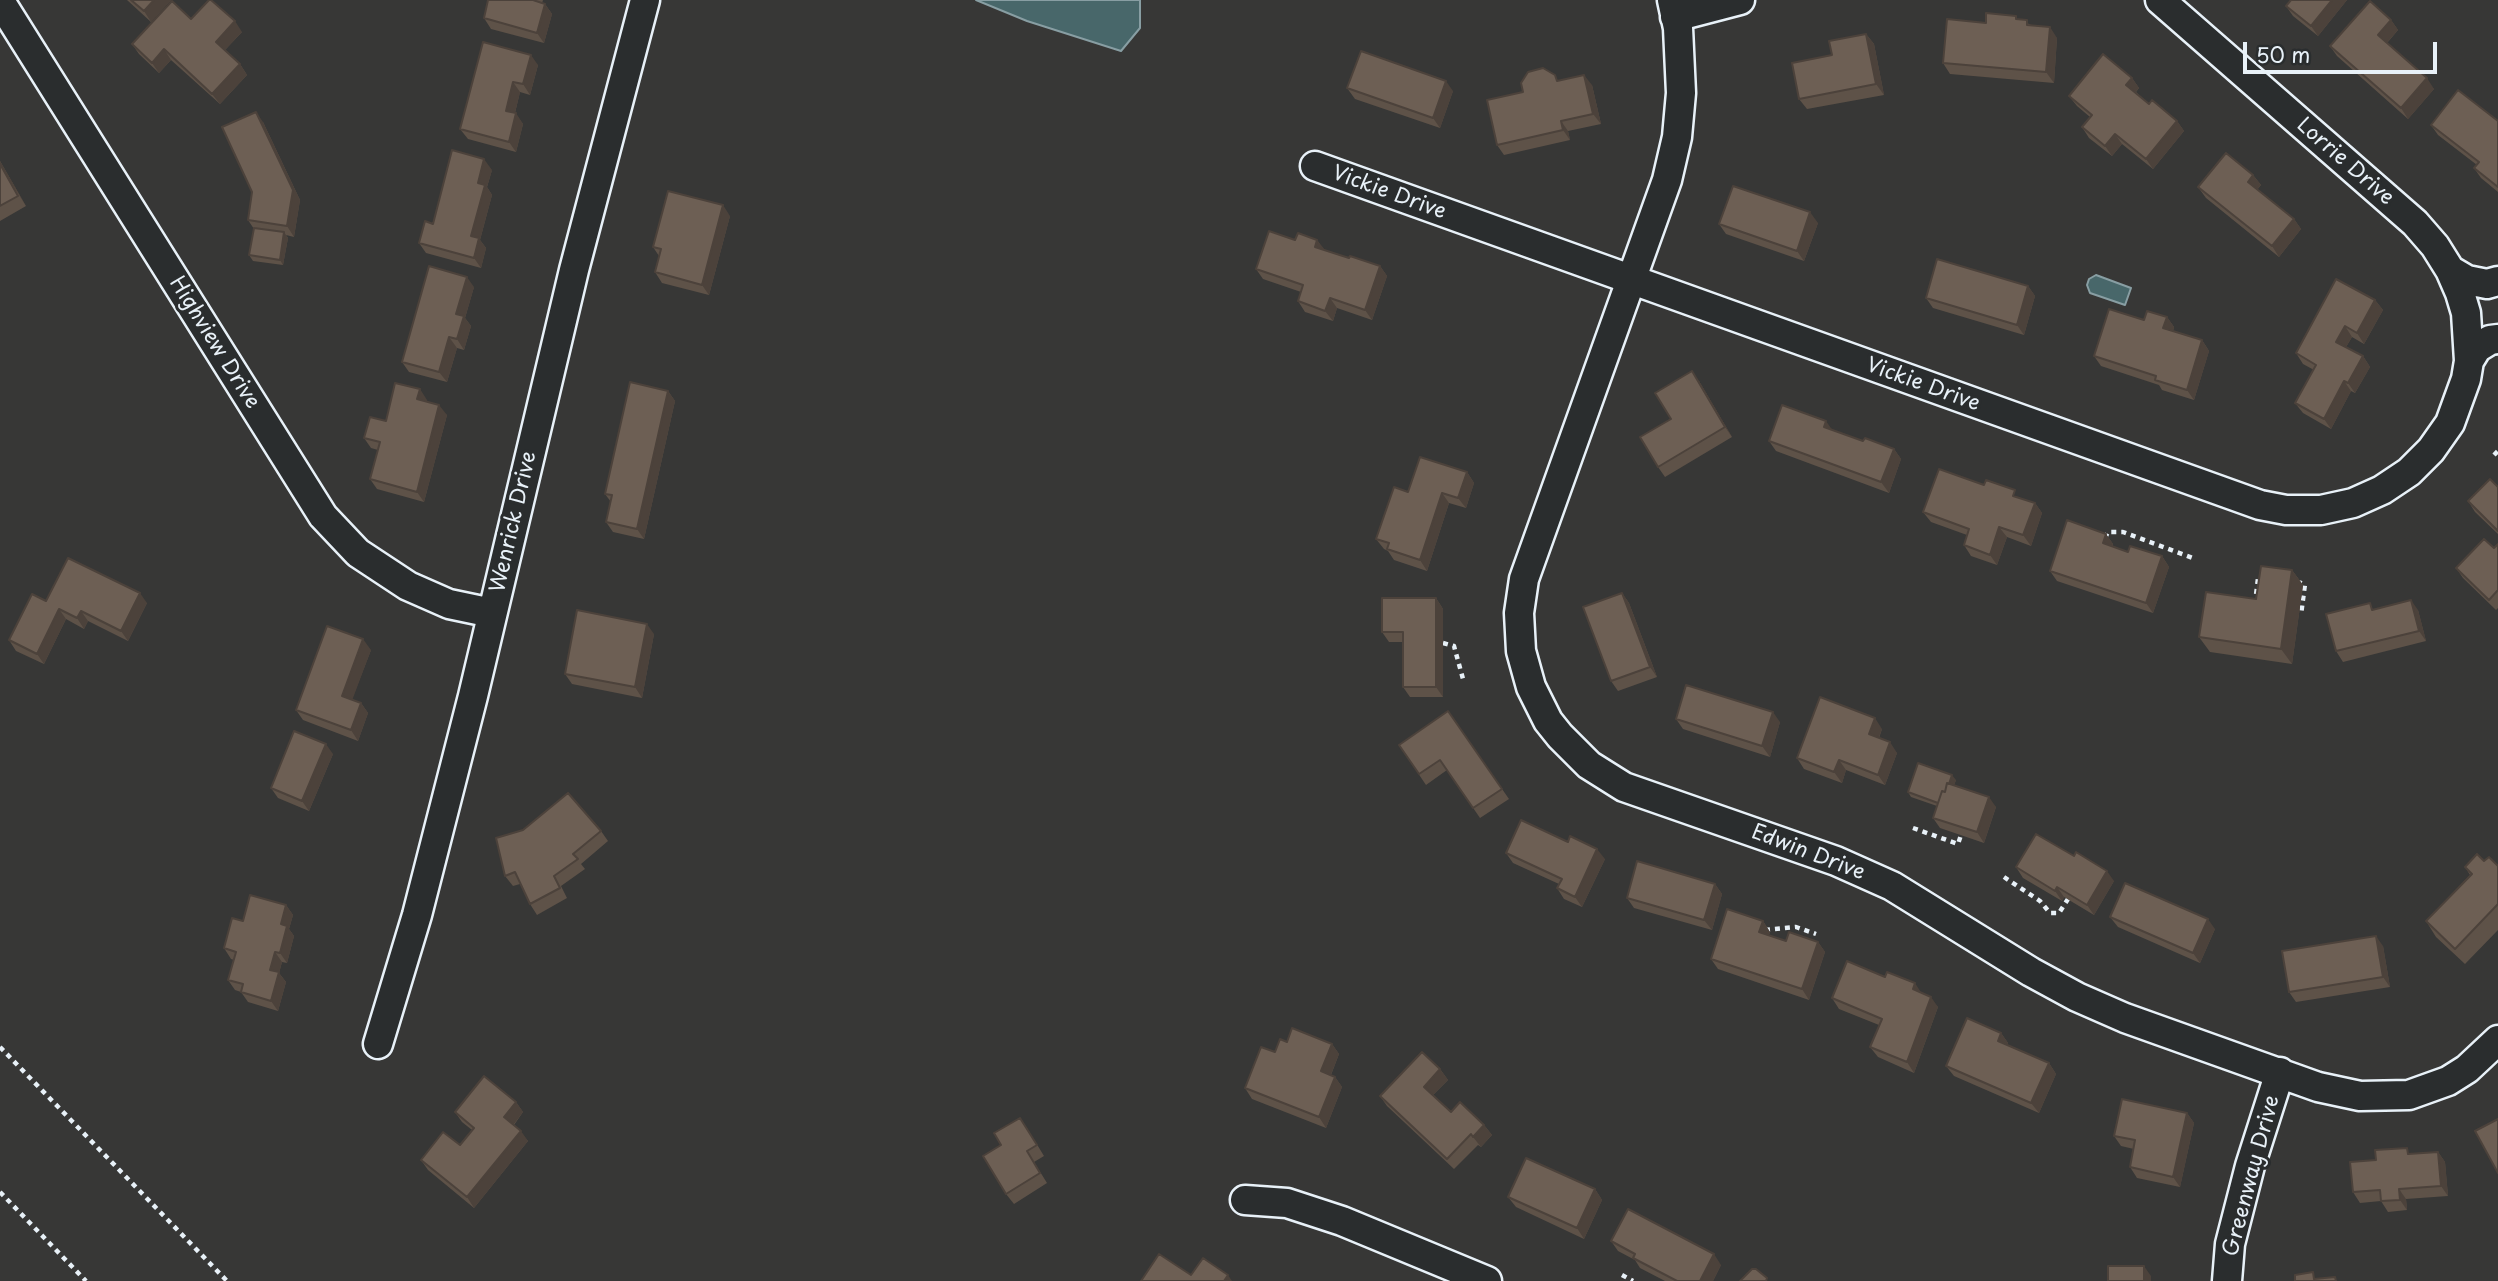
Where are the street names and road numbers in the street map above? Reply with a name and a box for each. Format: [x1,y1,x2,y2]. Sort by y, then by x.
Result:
street label: Lorrie Drive [2291,113,2399,211]
street label: Vickie Drive [1329,161,1449,225]
street label: Highview Drive [163,272,265,414]
street label: Vickie Drive [1863,353,1983,417]
street label: Wenrick Drive [486,449,542,595]
street label: Edwin Drive [1748,820,1868,886]
street label: Greenway Drive [2218,1093,2286,1259]

